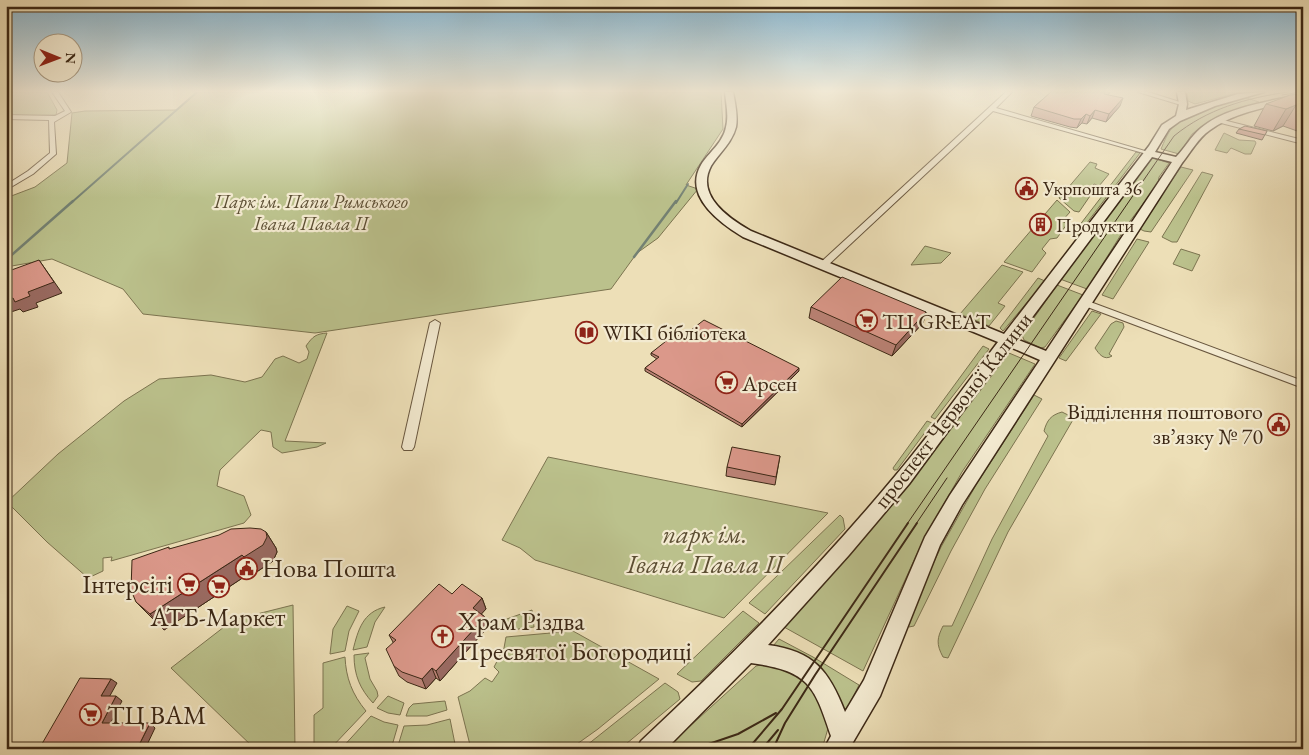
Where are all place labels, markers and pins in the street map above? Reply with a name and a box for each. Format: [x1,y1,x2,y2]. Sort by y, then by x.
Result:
public building icon: Укрпошта 36 [1015,176,1039,200]
place label: Укрпошта 36 [1042,176,1142,201]
building icon: Продукти [1028,213,1052,237]
place label: Продукти [1056,213,1134,238]
place label: ТЦ GREAT [882,307,991,336]
supermarket icon: ТЦ GREAT [854,309,878,333]
place label: WIKI бібліотека [603,318,747,347]
library icon: WIKI бібліотека [575,320,599,344]
place label: Арсен [741,369,797,398]
supermarket icon: Арсен [714,371,738,395]
place label: Відділення поштового зв’язку № 70 [1067,397,1263,451]
public building icon: Відділення поштового зв’язку № 70 [1267,412,1291,436]
place label: Нова Пошта [262,551,397,585]
public building icon: Нова Пошта [234,556,258,580]
place label: Інтерсіті [82,567,173,601]
supermarket icon: Інтерсіті [177,572,201,596]
supermarket icon: АТБ-Маркет [206,575,230,599]
place label: АТБ-Маркет [150,600,286,634]
place label: Храм Різдва Пресвятої Богородиці [457,604,692,668]
church icon: Храм Різдва Пресвятої Богородиці [430,624,454,648]
place label: ТЦ ВАМ [107,698,207,732]
supermarket icon: ТЦ ВАМ [79,703,103,727]

